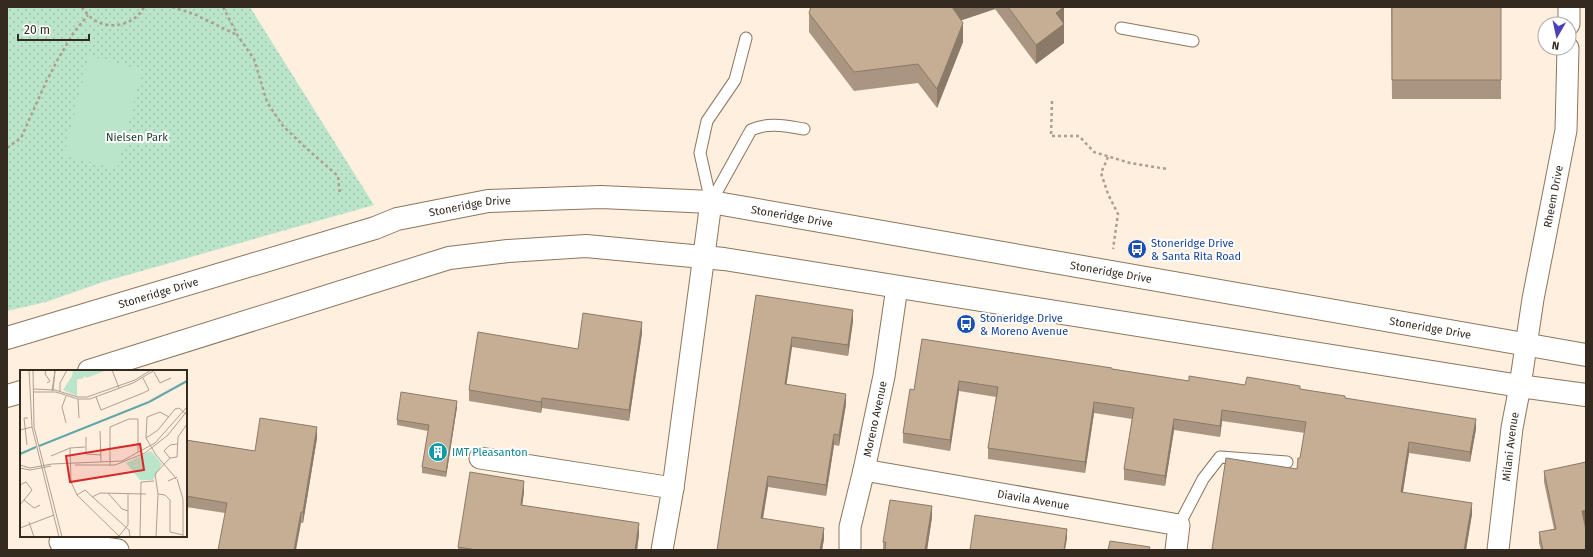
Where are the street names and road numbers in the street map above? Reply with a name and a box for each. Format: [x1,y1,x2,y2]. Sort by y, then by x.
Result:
street label: Rheem Drive [1541,164,1565,229]
street label: Stoneridge Drive [428,194,511,219]
street label: Stoneridge Drive [750,203,834,230]
street label: Stoneridge Drive [1069,258,1153,286]
street label: Stoneridge Drive [117,275,200,311]
street label: Stoneridge Drive [1388,314,1472,341]
street label: Moreno Avenue [860,380,889,458]
street label: Milani Avenue [1499,411,1521,482]
street label: Diavila Avenue [996,487,1071,512]

